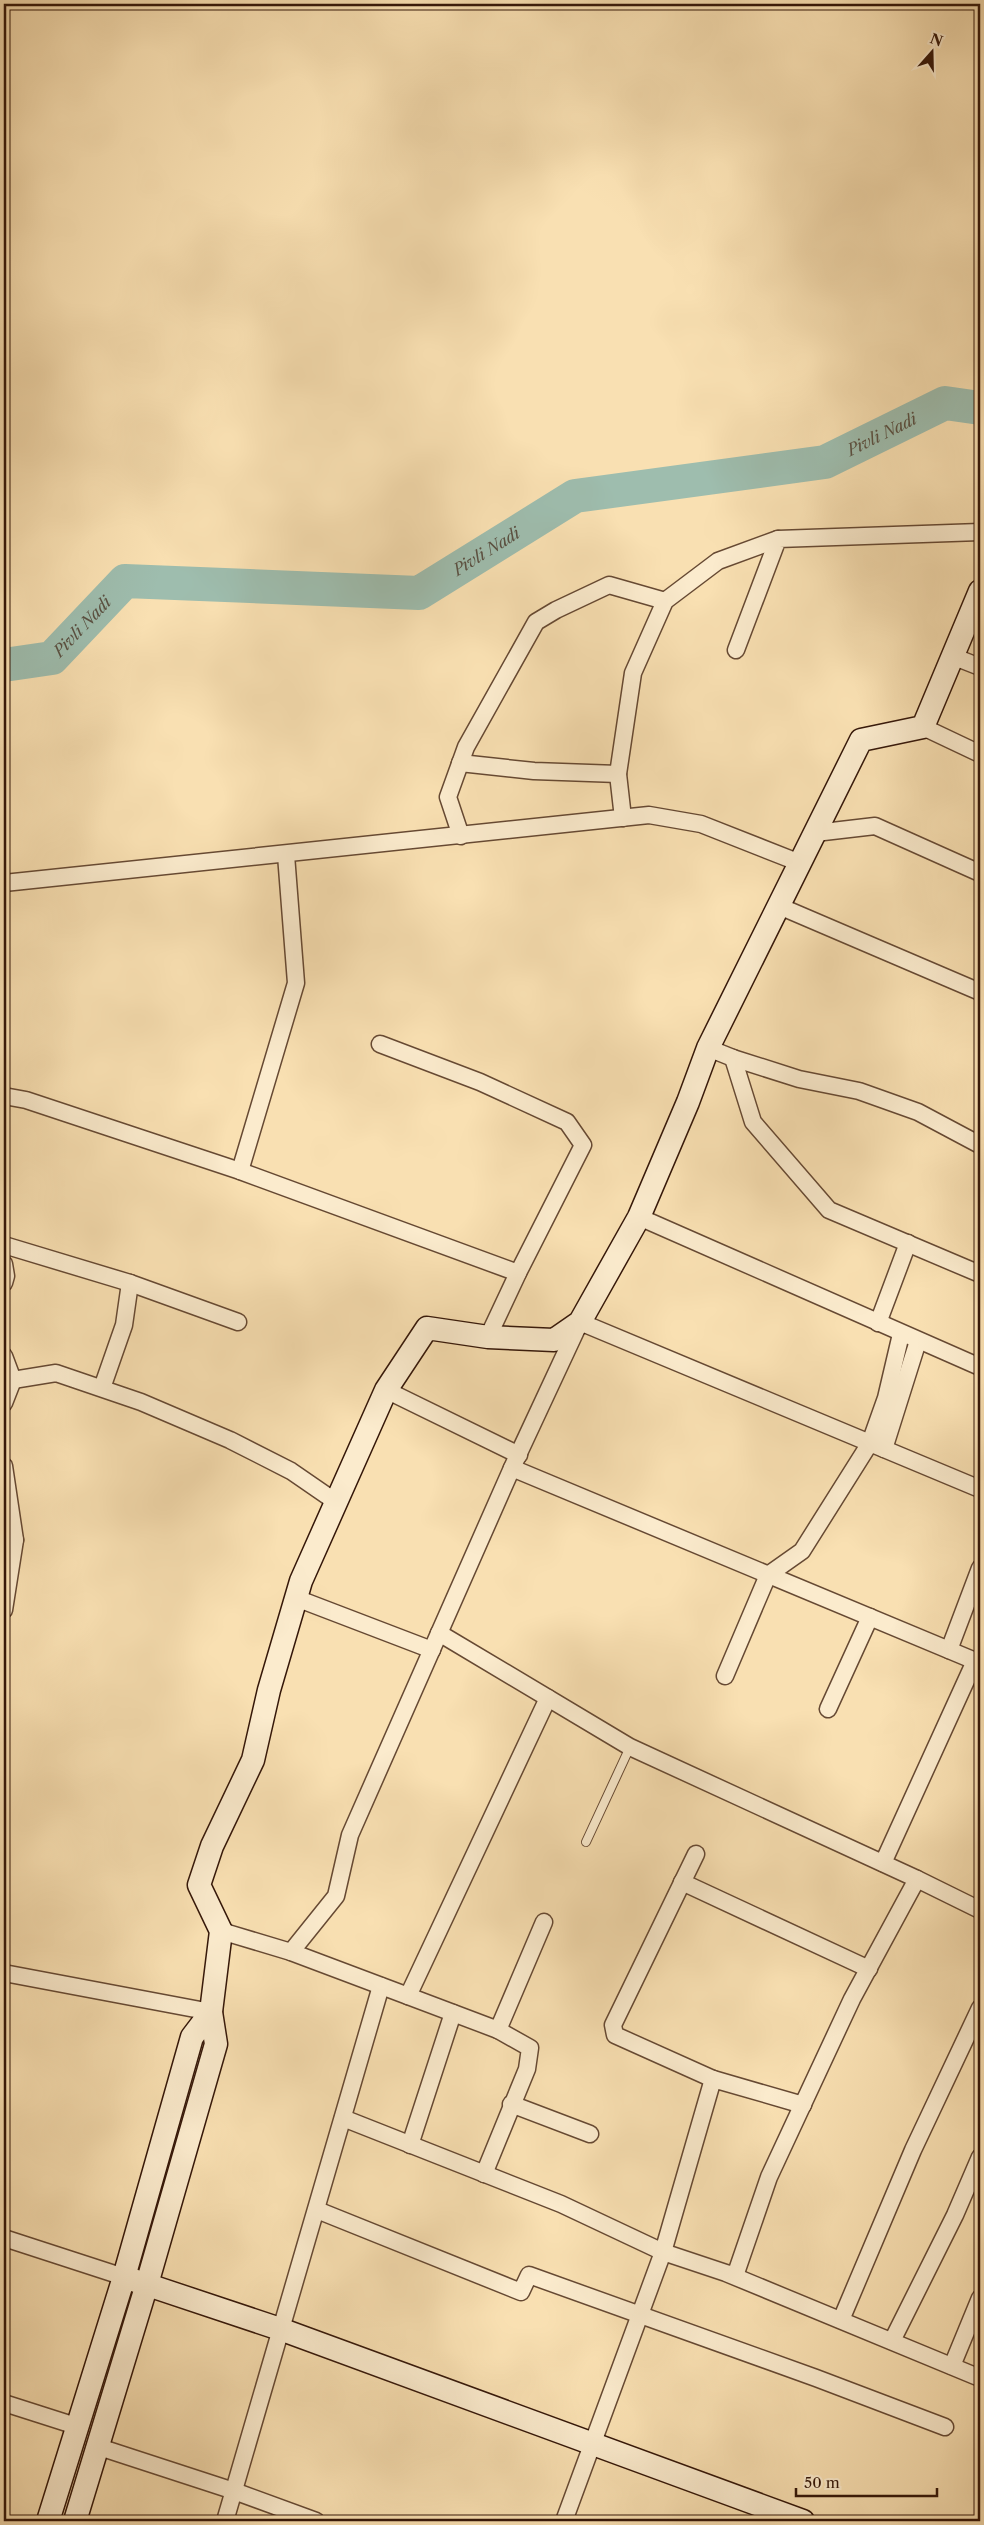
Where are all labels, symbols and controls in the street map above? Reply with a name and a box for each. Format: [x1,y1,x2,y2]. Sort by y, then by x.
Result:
north arrow [906,28,956,78]
text: N [928,29,945,50]
water label: Pivli Nadi [842,408,921,461]
water label: Pivli Nadi [447,522,524,581]
water label: Pivli Nadi [47,591,116,662]
scale bar [796,2465,938,2497]
text: 50 m [804,2473,840,2492]

